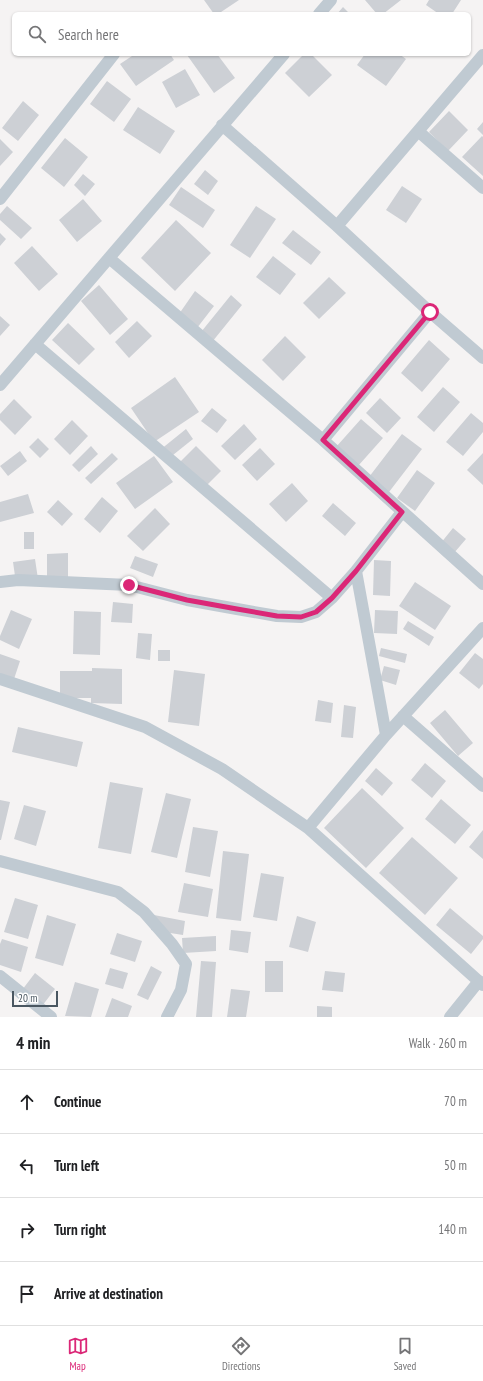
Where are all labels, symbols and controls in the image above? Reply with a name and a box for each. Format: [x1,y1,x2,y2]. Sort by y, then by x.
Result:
search box [12,12,471,56]
icon: search [26,23,48,45]
text: Search here [58,25,119,44]
route start [421,303,439,321]
route end [120,576,138,594]
scale bar [12,989,58,1008]
text: 20 m [18,991,37,1005]
text: 4 min [16,1032,50,1054]
text: Walk · 260 m [409,1035,467,1052]
icon: ahead [16,1091,38,1113]
text: Continue [54,1092,101,1111]
text: 70 m [444,1093,467,1110]
icon: left [16,1155,38,1177]
text: Turn left [54,1156,99,1175]
text: 50 m [444,1157,467,1174]
icon: right [16,1219,38,1241]
text: Turn right [54,1220,106,1239]
text: 140 m [438,1221,467,1238]
icon: arrive [16,1283,38,1305]
text: Arrive at destination [54,1284,163,1303]
tab: Map [67,1335,89,1373]
tab: Directions [222,1335,260,1373]
tab: Saved [394,1335,416,1373]

